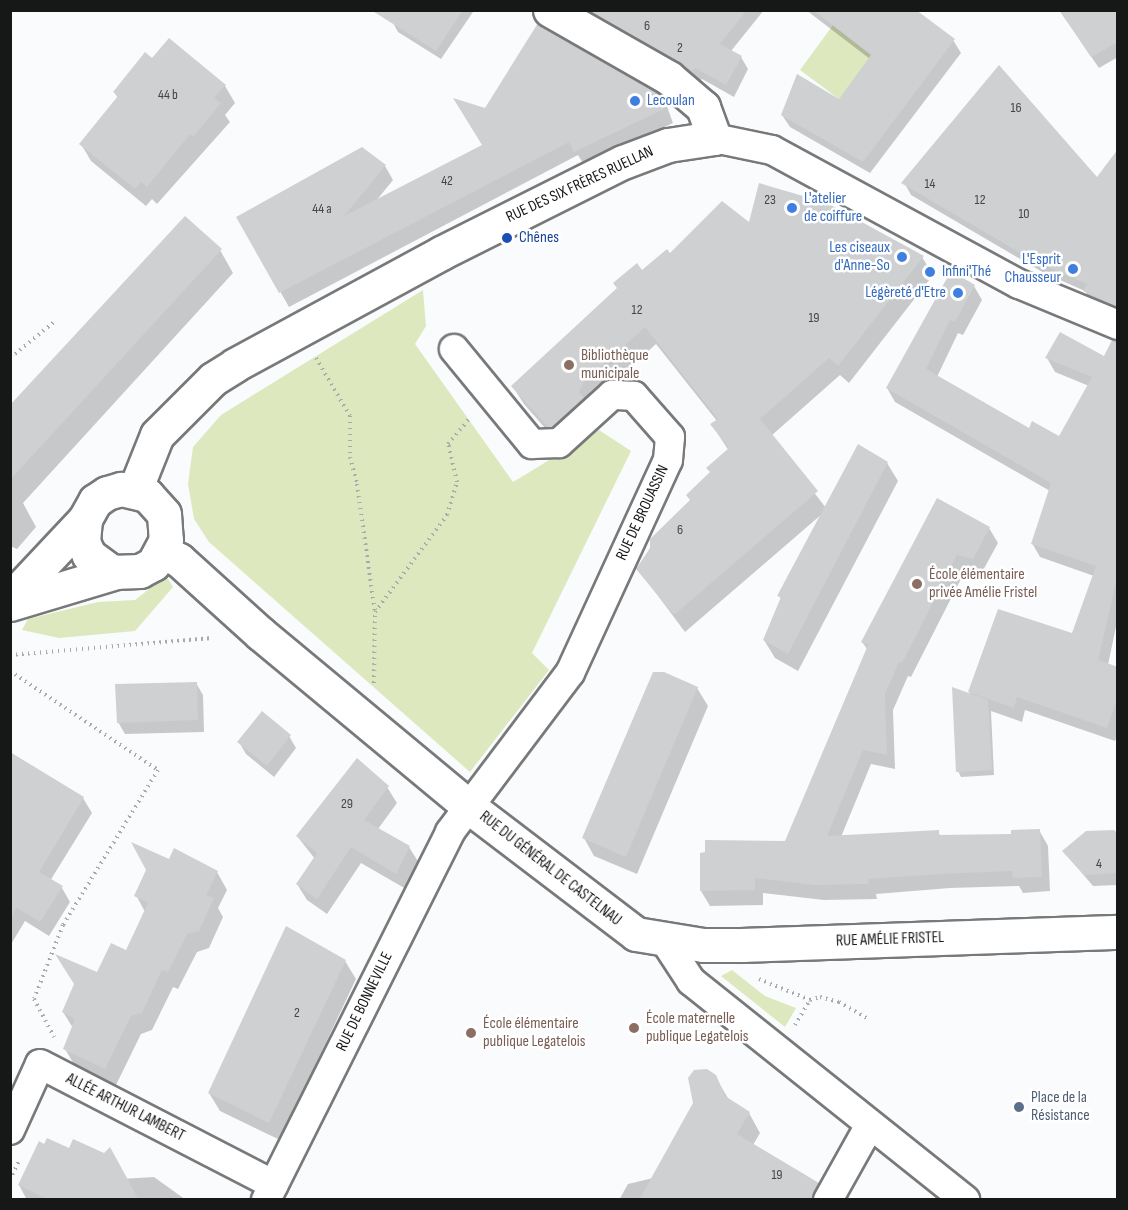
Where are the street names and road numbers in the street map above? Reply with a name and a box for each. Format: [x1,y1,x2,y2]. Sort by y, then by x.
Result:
street label: RUE DES SIX FRÈRES RUELLAN [503,142,657,228]
street label: RUE DE BROUASSIN [613,462,673,564]
street label: RUE DU GÉNÉRAL DE CASTELNAU [475,808,625,930]
street label: RUE AMÉLIE FRISTEL [836,929,944,951]
street label: RUE DE BONNEVILLE [333,949,397,1055]
street label: ALLÉE ARTHUR LAMBERT [62,1070,188,1146]

